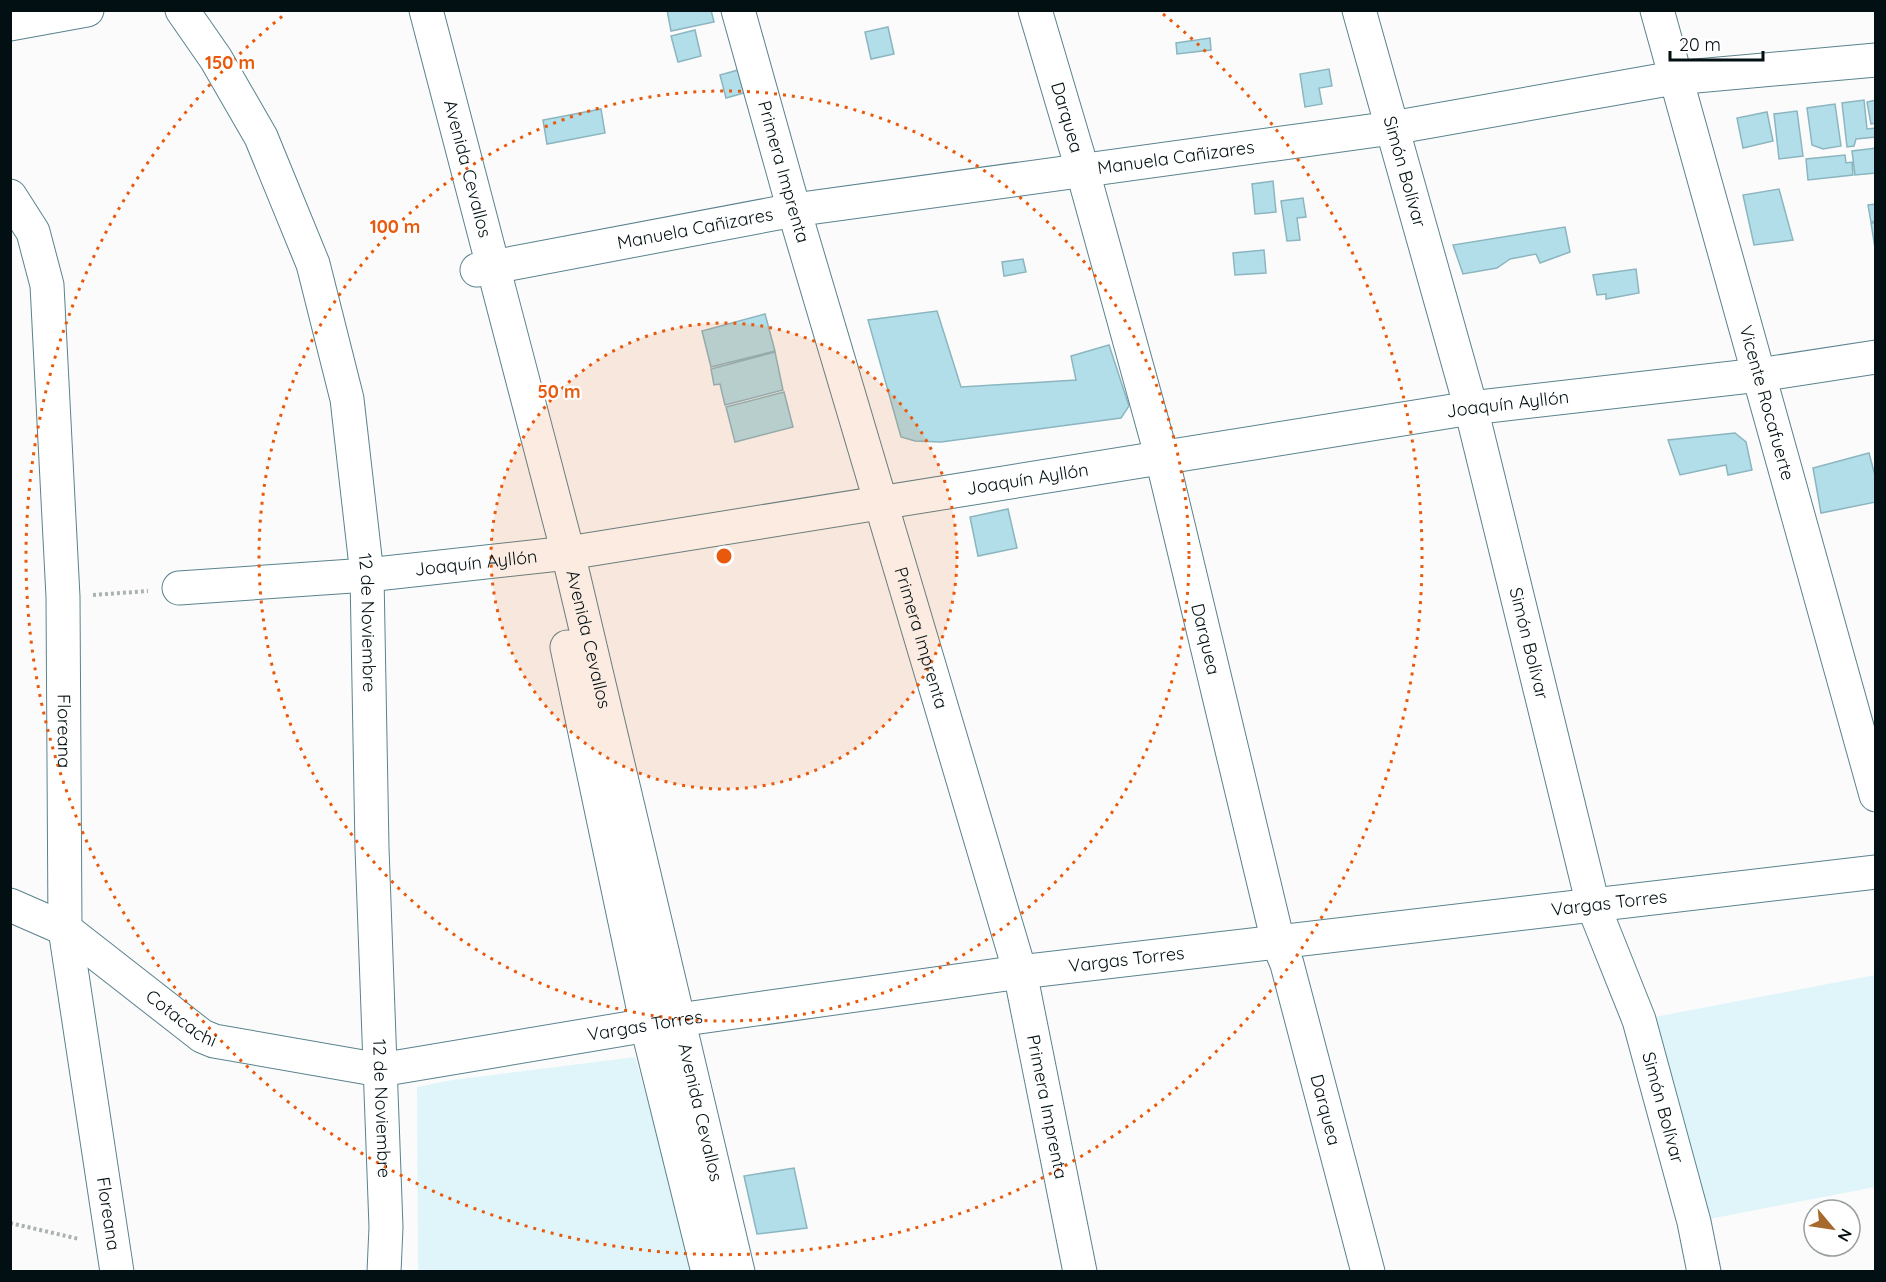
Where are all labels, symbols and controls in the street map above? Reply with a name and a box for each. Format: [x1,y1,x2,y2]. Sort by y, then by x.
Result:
scale bar [1670,24,1763,62]
text: 20 m [1679,33,1721,56]
text: 150 m [205,51,255,74]
street label: Darquea [1046,79,1089,155]
street label: Avenida Cevallos [439,97,497,240]
street label: Primera Imprenta [753,98,815,245]
street label: Simón Bolívar [1378,113,1432,230]
street label: Manuela Cañizares [1096,135,1256,179]
street label: Manuela Cañizares [615,202,775,254]
text: 100 m [370,215,420,238]
street label: Vicente Rocafuerte [1735,323,1800,483]
text: 50 m [537,380,581,403]
street label: Joaquín Ayllón [1444,385,1570,423]
street label: Joaquín Ayllón [965,458,1090,500]
street label: Joaquín Ayllón [413,544,538,581]
centre of rings [714,546,734,566]
street label: 12 de Noviembre [354,552,381,692]
street label: Primera Imprenta [890,564,953,711]
street label: Avenida Cevallos [561,568,616,711]
street label: Simón Bolívar [1504,585,1554,702]
street label: Darquea [1186,601,1226,677]
street label: Floreana [53,694,76,768]
street label: Vargas Torres [1550,884,1668,921]
street label: Vargas Torres [1067,941,1186,977]
street label: Cotacachi [141,984,220,1052]
street label: Vargas Torres [586,1005,704,1046]
street label: Primera Imprenta [1022,1033,1073,1181]
street label: 12 de Noviembre [368,1039,396,1178]
street label: Avenida Cevallos [673,1041,728,1184]
street label: Simón Bolívar [1637,1049,1690,1166]
street label: Darquea [1305,1072,1346,1148]
street label: Floreana [92,1175,126,1252]
north arrow [1802,1198,1862,1258]
text: N [1834,1225,1857,1245]

